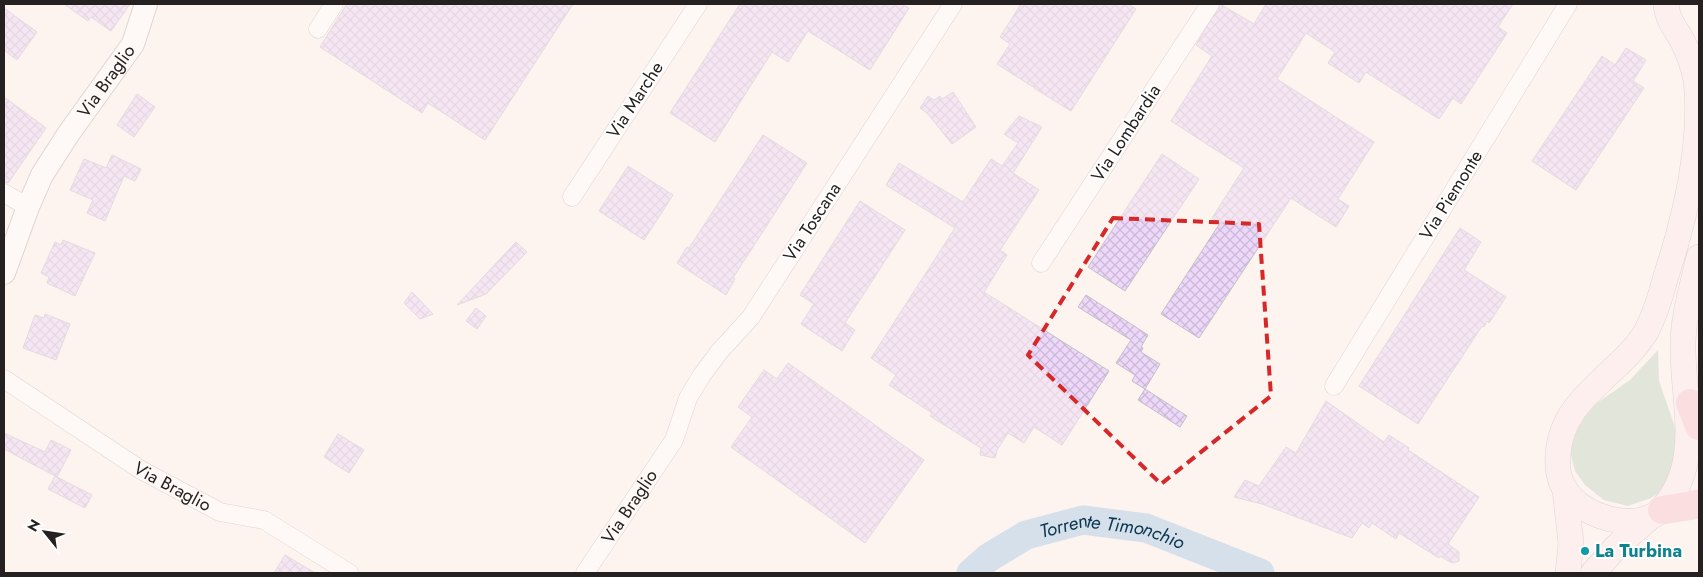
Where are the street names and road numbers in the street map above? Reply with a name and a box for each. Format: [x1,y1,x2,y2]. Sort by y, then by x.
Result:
street label: Via Braglio [71,39,142,123]
street label: Via Marche [600,56,670,144]
street label: Via Lombardia [1085,79,1167,187]
street label: Via Piemonte [1413,145,1489,245]
street label: Via Toscana [777,177,847,267]
street label: Via Braglio [128,455,216,518]
street label: Via Braglio [595,464,664,549]

